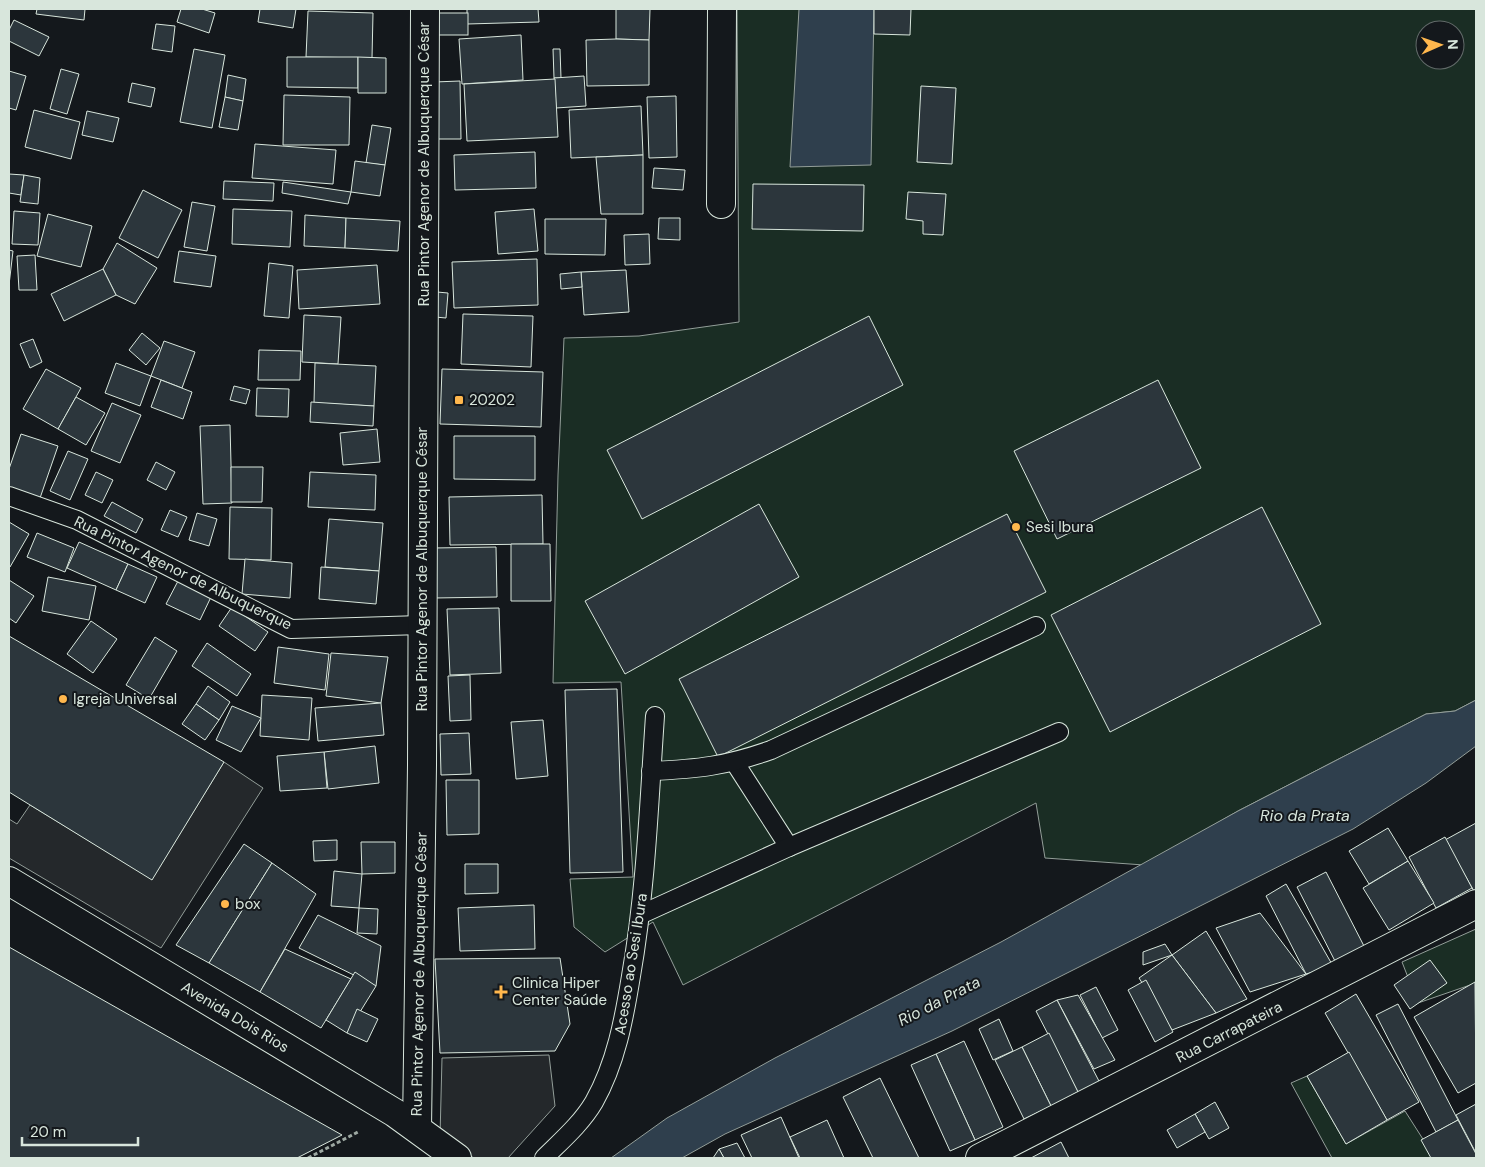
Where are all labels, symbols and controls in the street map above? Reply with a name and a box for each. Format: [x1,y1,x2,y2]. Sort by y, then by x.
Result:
north arrow [1415,20,1465,70]
street label: Rua Pintor Agenor de Albuquerque César [414,21,434,306]
text: N [1444,39,1462,50]
place label: 20202 [469,390,515,410]
marker: 20202 [453,394,465,406]
street label: Rua Pintor Agenor de Albuquerque César [412,426,432,711]
street label: Rua Pintor Agenor de Albuquerque [71,511,295,635]
place label: Sesi Ibura [1026,517,1094,537]
marker: Sesi Ibura [1010,521,1022,533]
place label: Igreja Universal [73,689,177,709]
marker: Igreja Universal [57,693,69,705]
water label: Rio da Prata [1260,805,1350,826]
street label: Rua Pintor Agenor de Albuquerque César [407,831,431,1116]
street label: Acesso ao Sesi Ibura [610,892,652,1036]
place label: box [235,894,261,914]
marker: box [219,898,231,910]
water label: Rio da Prata [894,971,984,1031]
place label: Clinica Hiper Center Saúde [512,973,607,1010]
street label: Avenida Dois Rios [177,977,293,1057]
marker: Clinica Hiper Center Saúde [494,985,508,999]
street label: Rua Carrapateira [1172,997,1286,1067]
scale bar [22,1114,139,1146]
text: 20 m [30,1122,66,1142]

